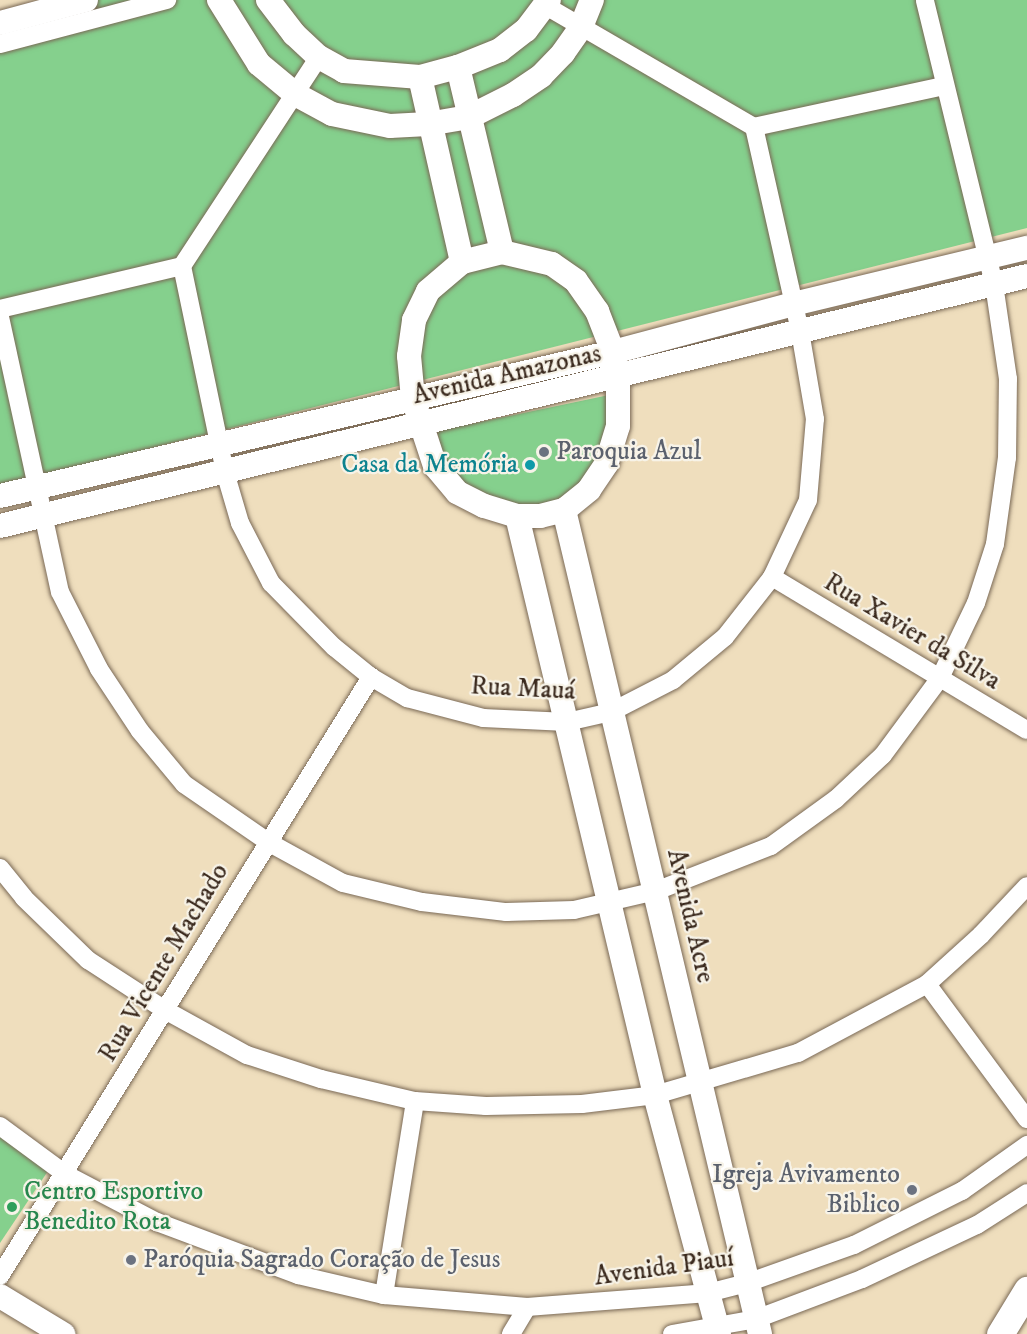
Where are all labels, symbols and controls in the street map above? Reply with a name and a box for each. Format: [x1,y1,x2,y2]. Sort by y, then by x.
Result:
street label: Avenida Amazonas [410,338,604,412]
place label: Paroquia Azul [556,436,701,468]
marker: Paroquia Azul [537,445,551,459]
place label: Casa da Memória [341,449,518,481]
marker: Casa da Memória [523,458,537,472]
street label: Rua Xavier da Silva [818,567,1006,697]
street label: Rua Mauá [470,671,576,707]
street label: Avenida Acre [659,846,721,986]
street label: Rua Vicente Machado [92,858,236,1068]
place label: Igreja Avivamento Biblico [712,1159,900,1220]
place label: Centro Esportivo Benedito Rota [24,1176,203,1238]
marker: Igreja Avivamento Biblico [905,1183,919,1197]
marker: Centro Esportivo Benedito Rota [5,1200,19,1214]
street label: Avenida Piauí [592,1243,736,1293]
place label: Paróquia Sagrado Coração de Jesus [143,1244,500,1276]
marker: Paróquia Sagrado Coração de Jesus [124,1253,138,1267]

